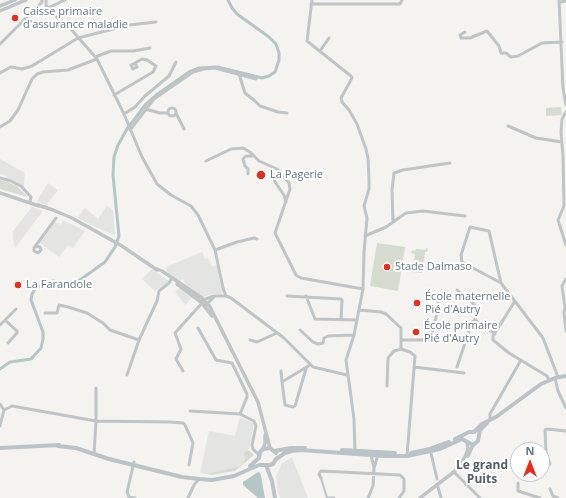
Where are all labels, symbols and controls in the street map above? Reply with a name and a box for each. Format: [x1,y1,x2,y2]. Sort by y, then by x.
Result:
place label: Caisse primaire d'assurance maladie [23,5,128,31]
marker: Caisse primaire d'assurance maladie [10,13,20,23]
place label: La Pagerie [270,168,323,182]
marker: La Pagerie [255,169,267,181]
place label: Stade Dalmaso [395,260,472,274]
marker: Stade Dalmaso [382,262,392,272]
place label: La Farandole [26,278,92,292]
marker: La Farandole [13,280,23,290]
place label: École maternelle Pié d'Autry [425,290,510,316]
marker: École maternelle Pié d'Autry [412,298,422,308]
place label: École primaire Pié d'Autry [424,319,498,345]
marker: École primaire Pié d'Autry [411,327,421,337]
north arrow [510,442,550,482]
text: N [526,443,534,458]
district label: Le grand Puits [456,459,508,487]

